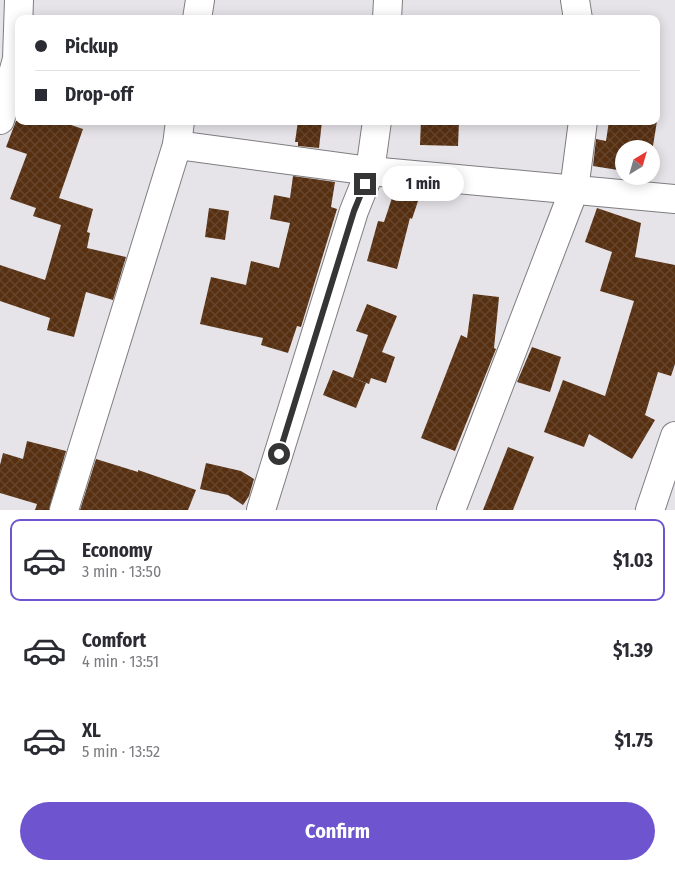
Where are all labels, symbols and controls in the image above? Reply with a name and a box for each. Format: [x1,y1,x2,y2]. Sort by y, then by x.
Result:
text: Pickup [65,35,118,58]
text: Drop-off [65,83,133,106]
north arrow [615,140,660,185]
map controls [615,140,660,185]
callout: 1 min [382,166,465,202]
route end [354,173,376,195]
text: 1 min [406,174,440,193]
route start [268,443,290,465]
icon: car [22,538,67,583]
text: Economy [82,539,152,562]
text: $1.03 [613,549,653,572]
text: 3 min · 13:50 [82,562,161,581]
icon: car [22,628,67,673]
text: Comfort [82,629,146,652]
text: $1.39 [613,639,653,662]
text: 4 min · 13:51 [82,652,159,671]
icon: car [22,718,67,763]
text: XL [82,719,101,742]
text: $1.75 [615,729,653,752]
text: 5 min · 13:52 [82,742,160,761]
button: Confirm [20,802,655,860]

